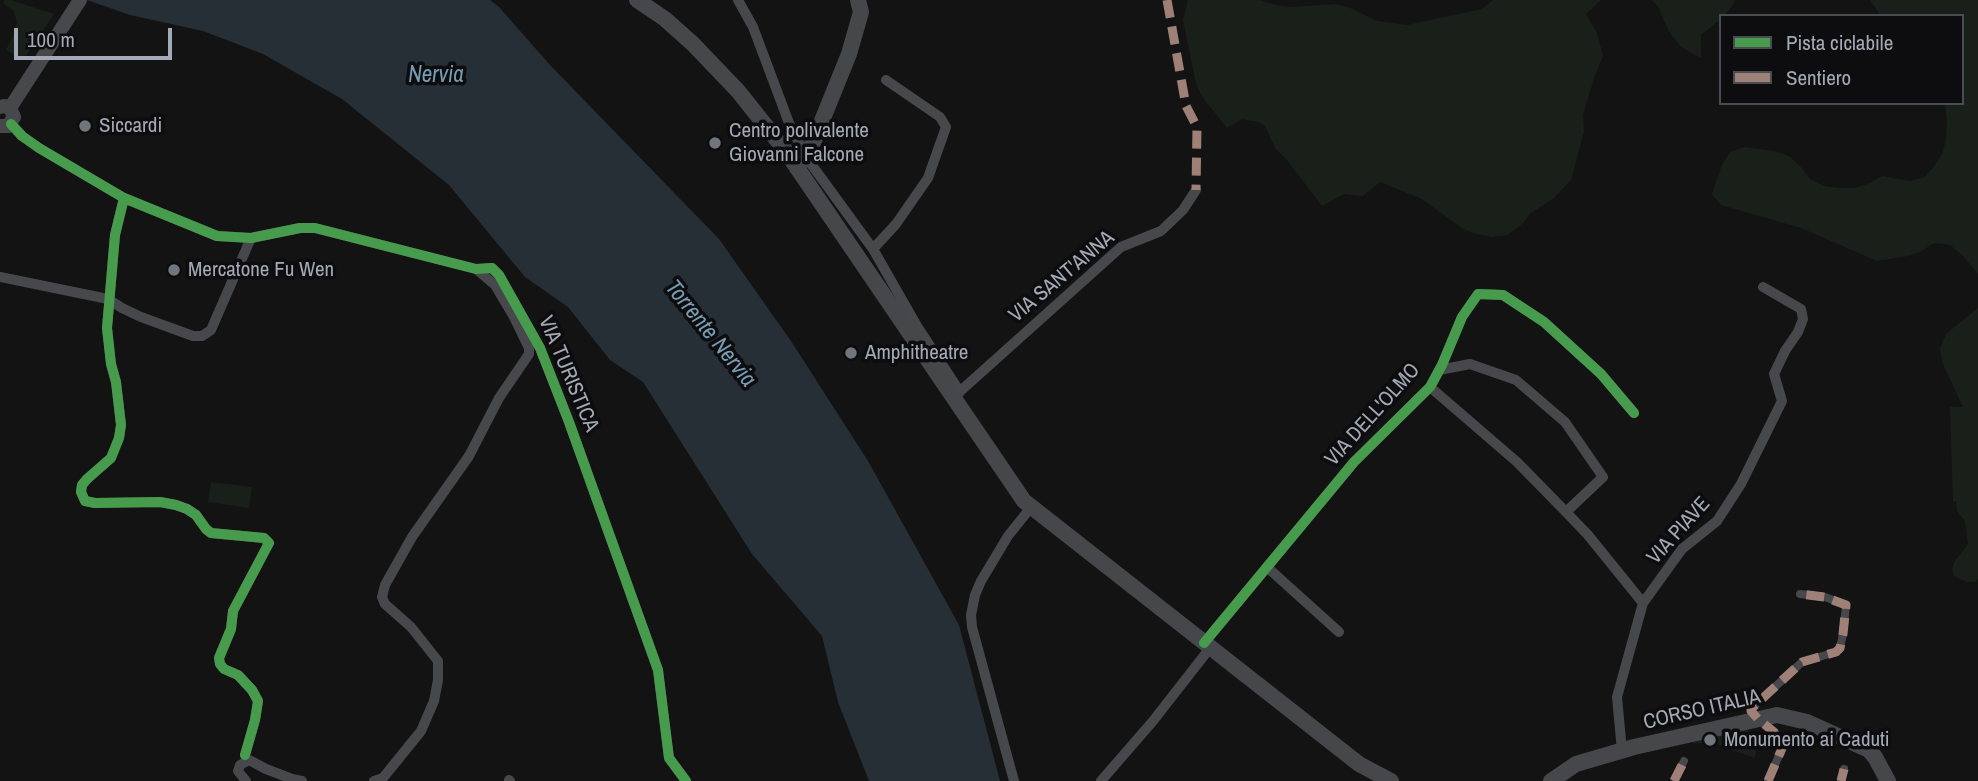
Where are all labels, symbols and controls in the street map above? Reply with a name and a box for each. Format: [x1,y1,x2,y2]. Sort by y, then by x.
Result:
scale bar [18,14,175,58]
legend [1719,14,1964,105]
text: 100 m [27,25,75,54]
text: Pista ciclabile [1786,28,1893,57]
water label: Nervia [408,62,464,90]
text: Sentiero [1786,63,1851,92]
place label: Siccardi [99,113,162,139]
marker: Siccardi [77,118,93,134]
place label: Centro polivalente Giovanni Falcone [729,118,869,168]
marker: Centro polivalente Giovanni Falcone [707,135,723,151]
street label: VIA SANT'ANNA [1004,226,1120,328]
place label: Mercatone Fu Wen [188,257,334,283]
marker: Mercatone Fu Wen [166,262,182,278]
water label: Torrente Nervia [659,275,761,393]
street label: VIA TURISTICA [532,312,604,436]
place label: Amphitheatre [865,340,968,366]
marker: Amphitheatre [843,345,859,361]
street label: VIA DELL'OLMO [1320,358,1426,472]
street label: VIA PIAVE [1642,492,1716,570]
street label: CORSO ITALIA [1641,684,1763,736]
place label: Monumento ai Caduti [1724,727,1890,753]
marker: Monumento ai Caduti [1702,732,1718,748]

